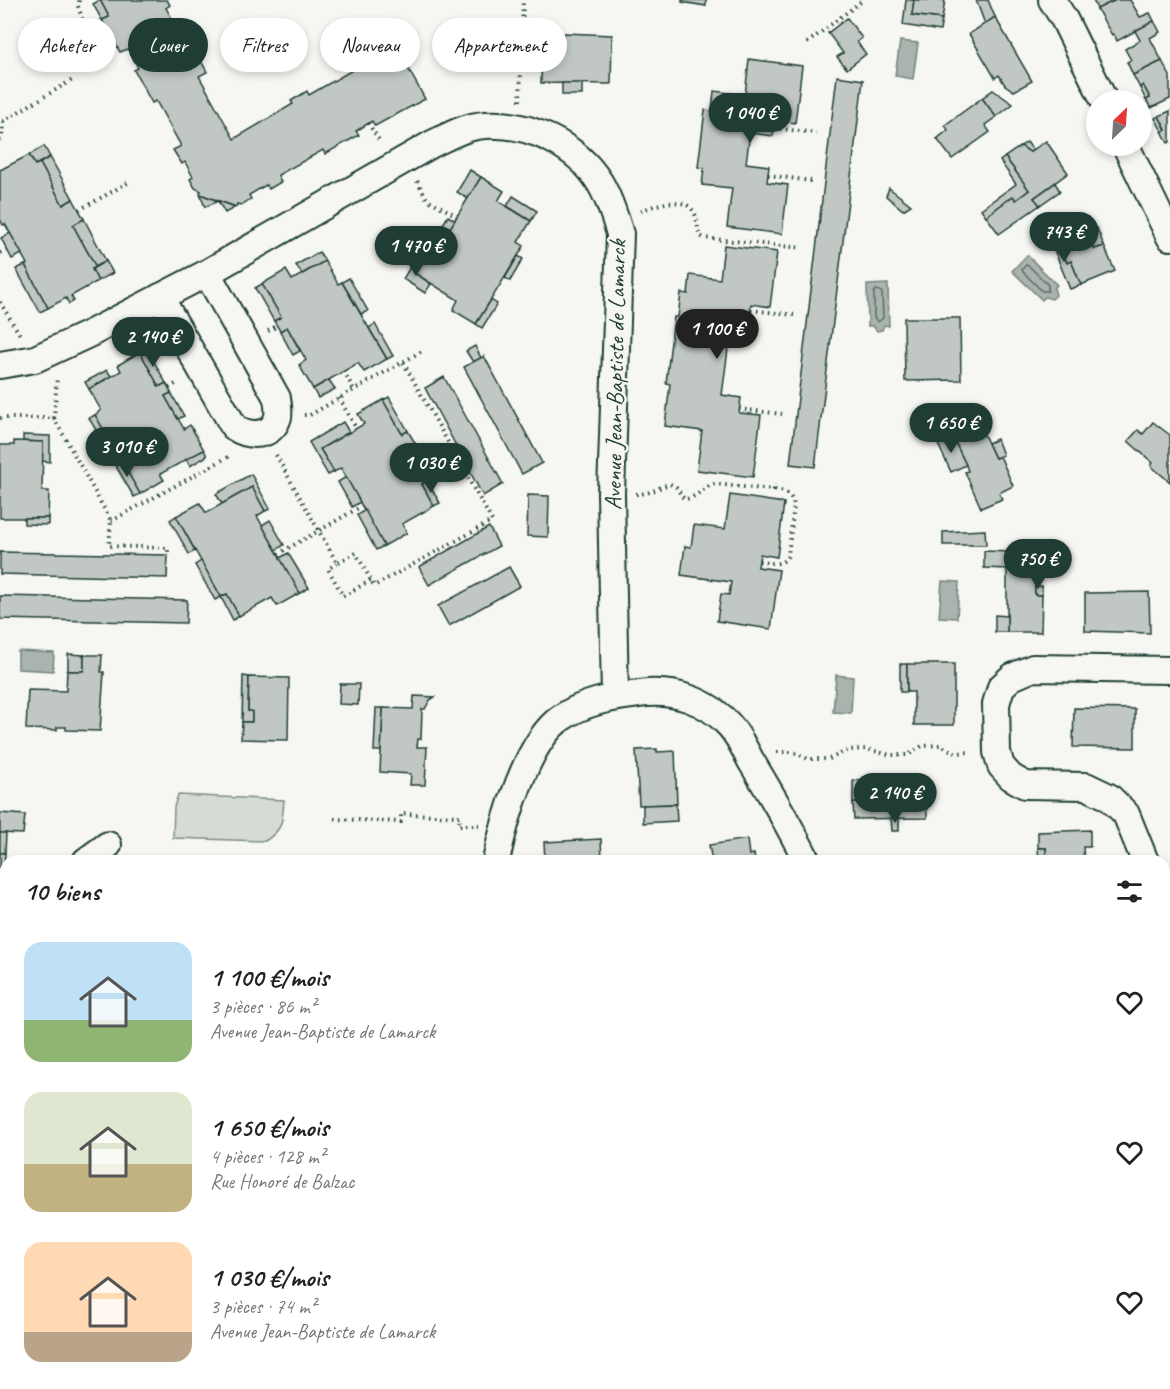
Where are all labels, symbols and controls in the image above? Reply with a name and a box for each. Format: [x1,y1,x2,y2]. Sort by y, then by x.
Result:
chip: Acheter [18,18,116,72]
chip: Louer [128,18,208,72]
chip: Filtres [220,18,308,72]
chip: Nouveau [320,18,420,72]
chip: Appartement [432,18,567,72]
north arrow [1086,90,1152,156]
map controls [1086,90,1152,156]
pin: 1 040 € [695,93,805,144]
text: 1 040 € [723,100,777,125]
pin: 743 € [1022,212,1106,263]
text: 743 € [1044,219,1084,244]
pin: 1 470 € [361,226,471,277]
text: 1 470 € [389,233,443,258]
street label: Avenue Jean-Baptiste de Lamarck [598,237,632,510]
pin: 1 100 € [662,309,772,360]
text: 1 100 € [690,316,744,341]
pin: 2 140 € [98,317,208,368]
text: 2 140 € [126,324,180,349]
pin: 1 650 € [896,403,1006,454]
text: 1 650 € [924,410,978,435]
pin: 3 010 € [72,427,182,478]
text: 3 010 € [100,434,154,459]
pin: 1 030 € [376,443,486,494]
text: 1 030 € [404,450,458,475]
pin: 750 € [996,539,1080,590]
text: 750 € [1018,546,1058,571]
pin: 2 140 € [840,773,950,824]
text: 2 140 € [868,780,922,805]
text: 10 biens [24,875,100,908]
icon: filters [1113,875,1146,908]
text: 1 100 €/mois [210,961,329,994]
icon: home [72,966,144,1038]
icon: heart [1113,986,1146,1019]
text: 3 pièces · 86 m² [210,994,316,1019]
text: Avenue Jean-Baptiste de Lamarck [210,1019,435,1044]
text: 1 650 €/mois [210,1111,329,1144]
icon: home [72,1116,144,1188]
icon: heart [1113,1136,1146,1169]
text: 4 pièces · 128 m² [210,1144,325,1169]
text: Rue Honoré de Balzac [210,1169,354,1194]
text: 1 030 €/mois [210,1261,329,1294]
icon: home [72,1266,144,1338]
icon: heart [1113,1286,1146,1319]
text: 3 pièces · 74 m² [210,1294,316,1319]
text: Avenue Jean-Baptiste de Lamarck [210,1319,435,1344]

